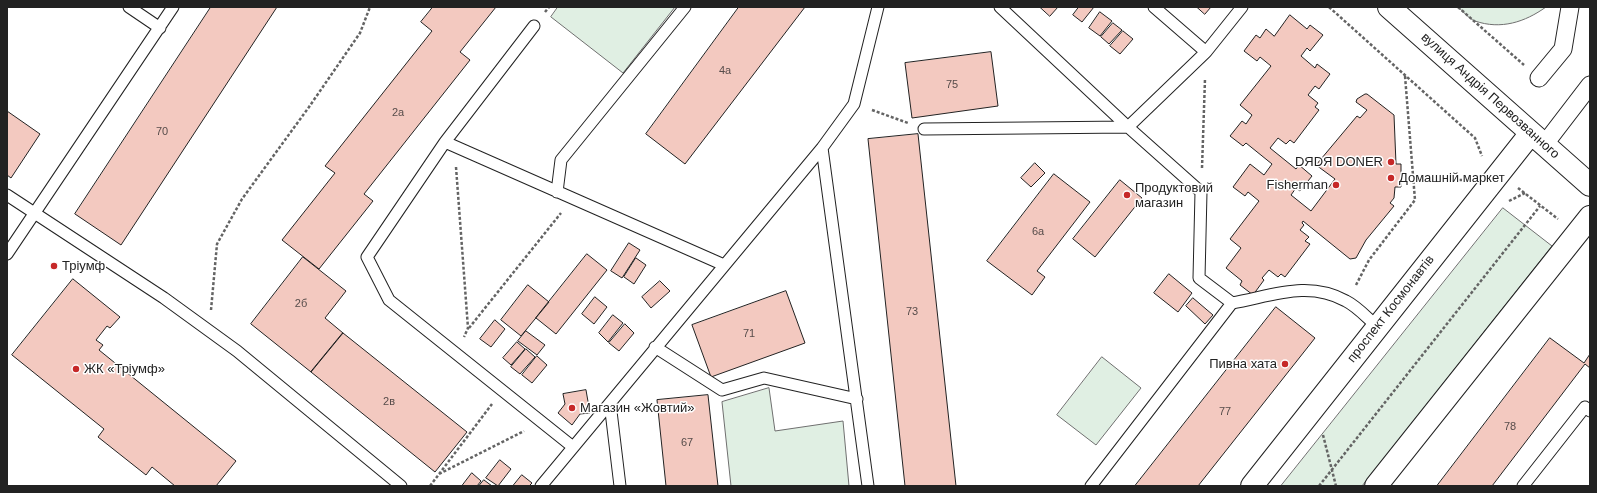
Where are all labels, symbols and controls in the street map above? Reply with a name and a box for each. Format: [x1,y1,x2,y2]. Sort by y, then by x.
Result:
street label: вулиця Андрія Первозванного [1418,30,1562,162]
house number: 4а [719,64,731,78]
house number: 75 [946,78,958,92]
house number: 2а [392,106,404,120]
house number: 70 [156,125,168,139]
place label: DЯDЯ DONER [1295,154,1383,170]
marker: DЯDЯ DONER [1386,157,1396,167]
place label: Домашній маркет [1399,170,1505,186]
marker: Домашній маркет [1386,173,1396,183]
place label: Fisherman [1267,177,1328,193]
place label: Продуктовий магазин [1135,180,1213,211]
marker: Fisherman [1331,180,1341,190]
marker: Продуктовий магазин [1122,190,1132,200]
house number: 6а [1032,225,1044,239]
street label: проспект Космонавтів [1344,252,1438,366]
place label: Тріумф [62,258,105,274]
marker: Тріумф [49,261,59,271]
house number: 2б [295,297,307,311]
house number: 73 [906,305,918,319]
house number: 71 [743,327,755,341]
place label: Пивна хата [1209,356,1277,372]
marker: Пивна хата [1280,359,1290,369]
place label: ЖК «Тріумф» [84,361,165,377]
marker: ЖК «Тріумф» [71,364,81,374]
house number: 2в [383,395,395,409]
place label: Магазин «Жовтий» [580,400,694,416]
marker: Магазин «Жовтий» [567,403,577,413]
house number: 77 [1219,405,1231,419]
house number: 78 [1504,420,1516,434]
house number: 67 [681,436,693,450]

